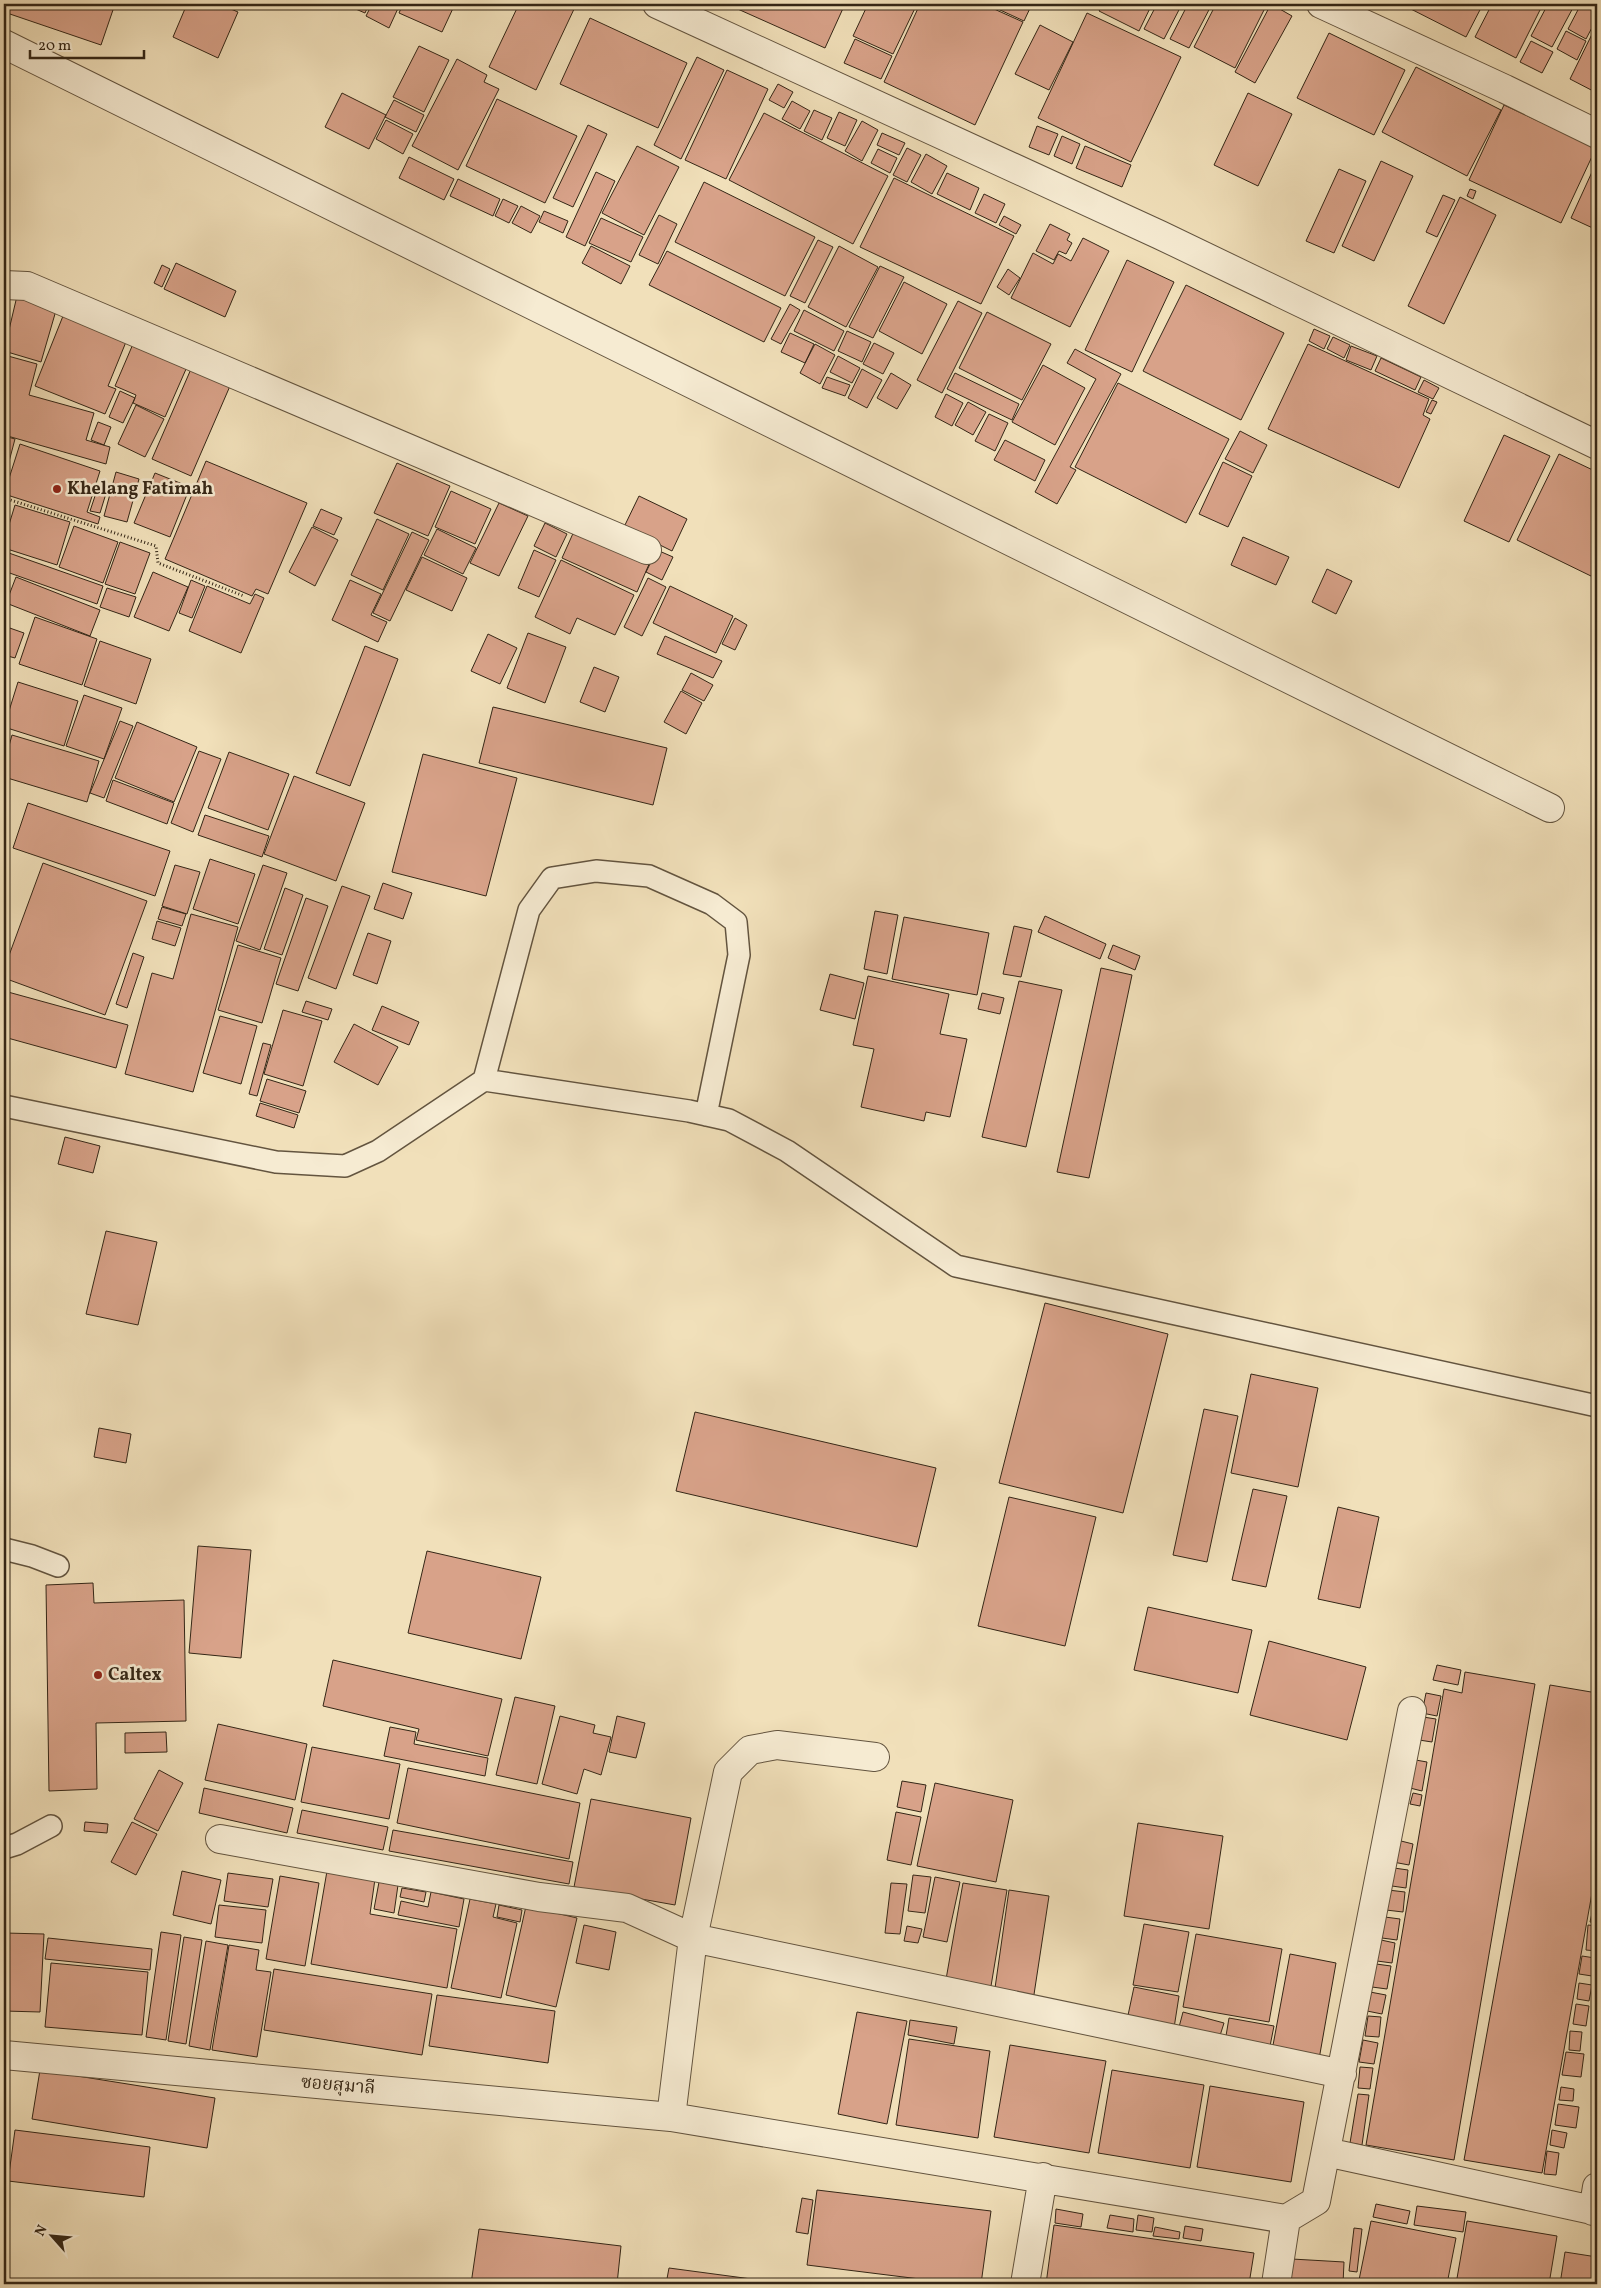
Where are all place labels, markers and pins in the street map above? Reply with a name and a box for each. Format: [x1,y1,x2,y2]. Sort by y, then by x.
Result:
place label: Khelang Fatimah [67,477,214,502]
marker: Khelang Fatimah [51,483,63,495]
place label: Caltex [108,1663,162,1688]
marker: Caltex [92,1669,104,1681]

